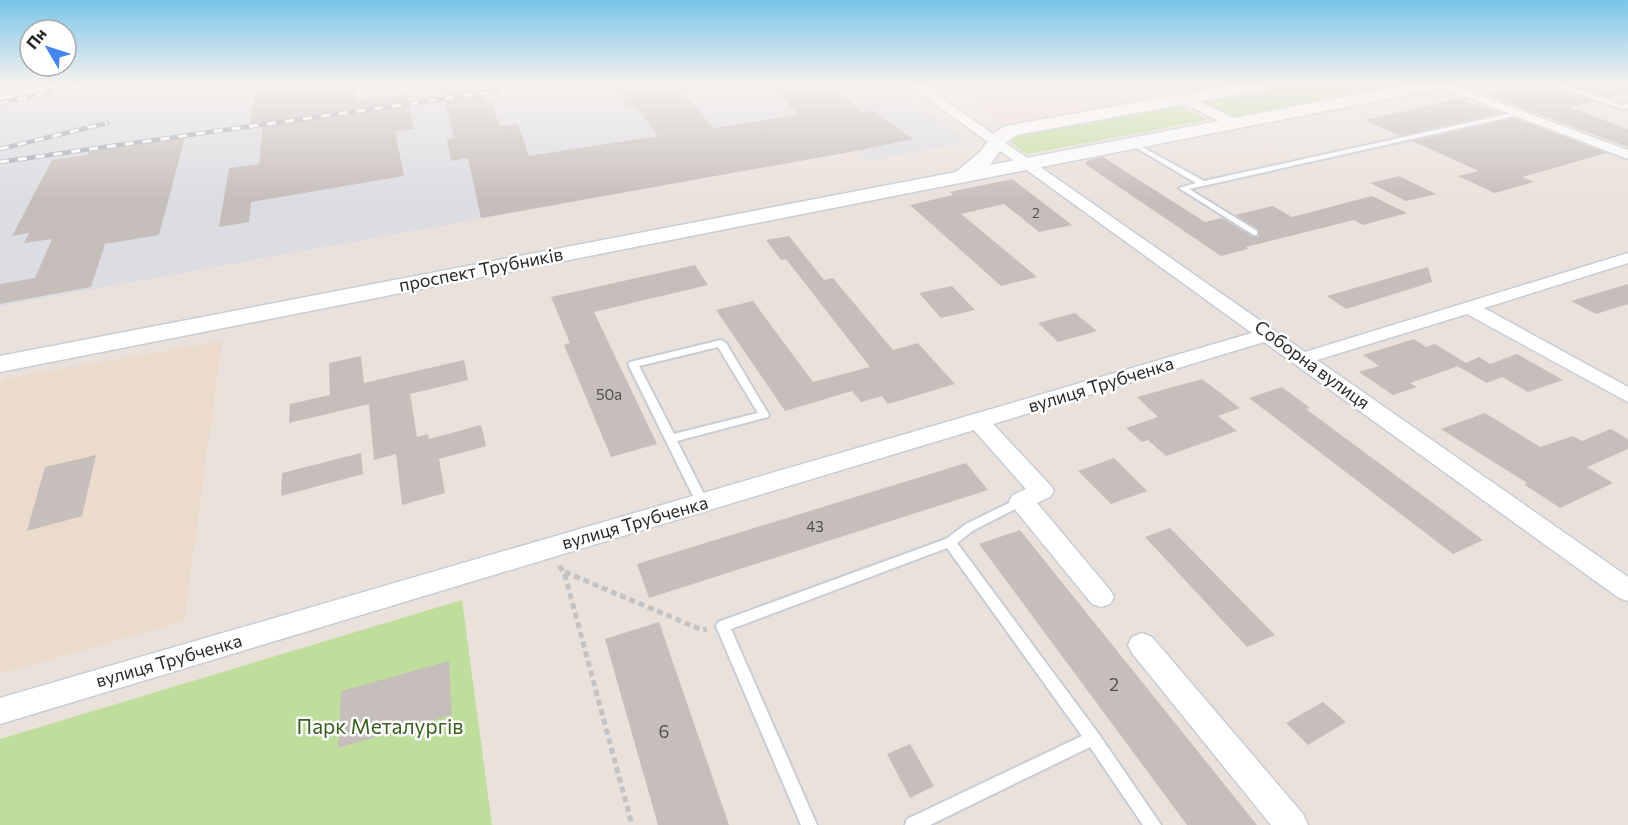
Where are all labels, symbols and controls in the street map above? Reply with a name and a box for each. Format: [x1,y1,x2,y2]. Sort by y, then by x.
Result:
north arrow [18,18,78,78]
text: Пн [22,24,50,52]
house number: 2 [1032,204,1040,221]
street label: проспект Трубників [397,242,565,296]
street label: Соборна вулиця [1251,315,1375,413]
street label: вулиця Трубченка [1025,351,1176,417]
house number: 50а [596,385,622,403]
street label: вулиця Трубченка [559,491,710,553]
house number: 43 [806,517,824,535]
street label: вулиця Трубченка [93,629,244,691]
house number: 2 [1109,673,1119,695]
park label: Парк Металургів [296,713,464,738]
house number: 6 [659,720,669,742]

